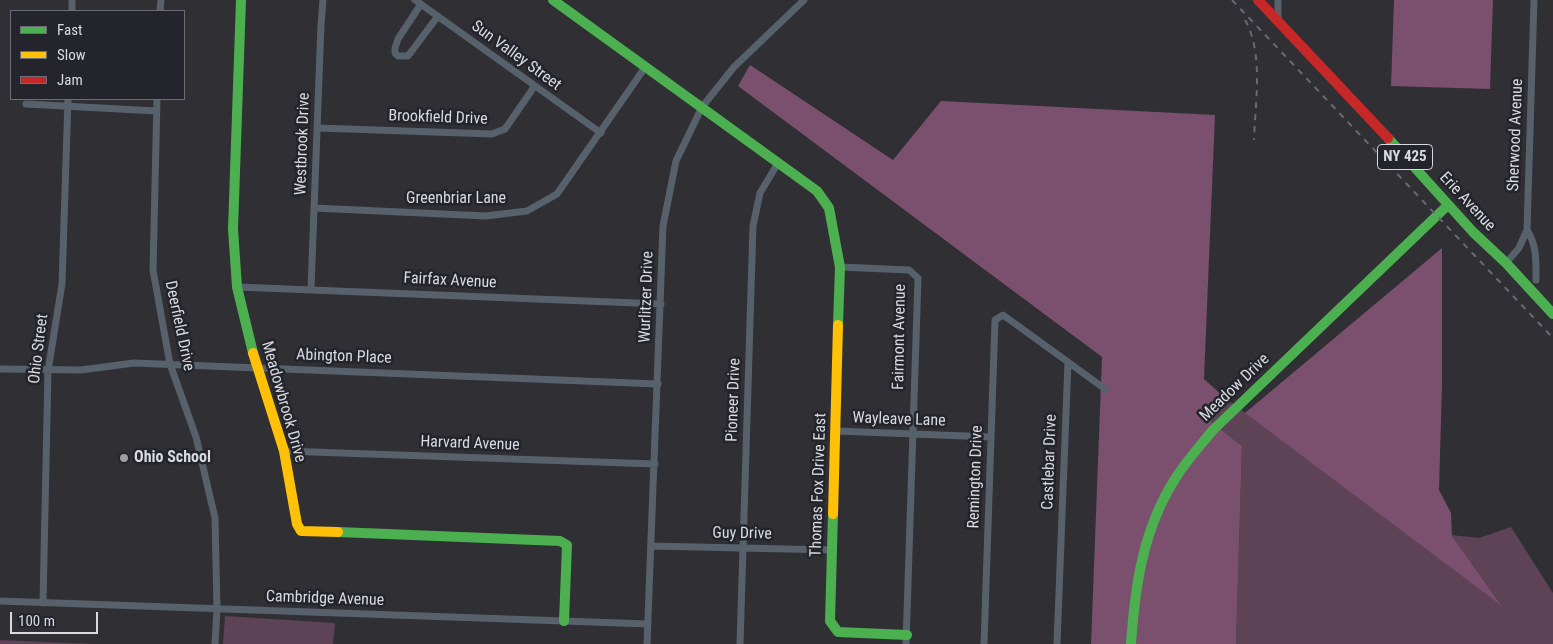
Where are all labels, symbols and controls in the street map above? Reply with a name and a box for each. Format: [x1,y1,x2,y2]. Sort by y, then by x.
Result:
legend [10,10,185,100]
street label: Sun Valley Street [467,17,565,95]
text: Fast [57,21,82,39]
text: Slow [57,46,86,64]
text: Jam [57,71,83,89]
street label: Sherwood Avenue [1504,78,1528,192]
street label: Westbrook Drive [292,92,314,196]
street label: Brookfield Drive [388,107,488,129]
road number: NY 425 [1378,144,1432,170]
street label: Erie Avenue [1435,168,1499,236]
street label: Greenbriar Lane [406,189,506,209]
street label: Wurlitzer Drive [636,251,658,343]
street label: Fairfax Avenue [403,269,497,293]
street label: Deerfield Drive [160,279,198,373]
street label: Fairmont Avenue [889,284,911,390]
street label: Ohio Street [25,313,53,385]
street label: Meadowbrook Drive [257,339,309,465]
street label: Abington Place [296,346,392,368]
street label: Meadow Drive [1196,350,1274,426]
street label: Pioneer Drive [723,358,745,442]
street label: Wayleave Lane [852,409,946,431]
street label: Thomas Fox Drive East [807,413,831,557]
street label: Castlebar Drive [1039,414,1061,510]
street label: Remington Drive [965,425,987,529]
street label: Harvard Avenue [420,433,520,455]
place label: Ohio School [134,448,211,468]
marker: Ohio School [118,452,130,464]
street label: Guy Drive [712,524,772,544]
street label: Cambridge Avenue [266,587,384,611]
scale bar [12,602,100,634]
text: 100 m [18,612,55,630]

